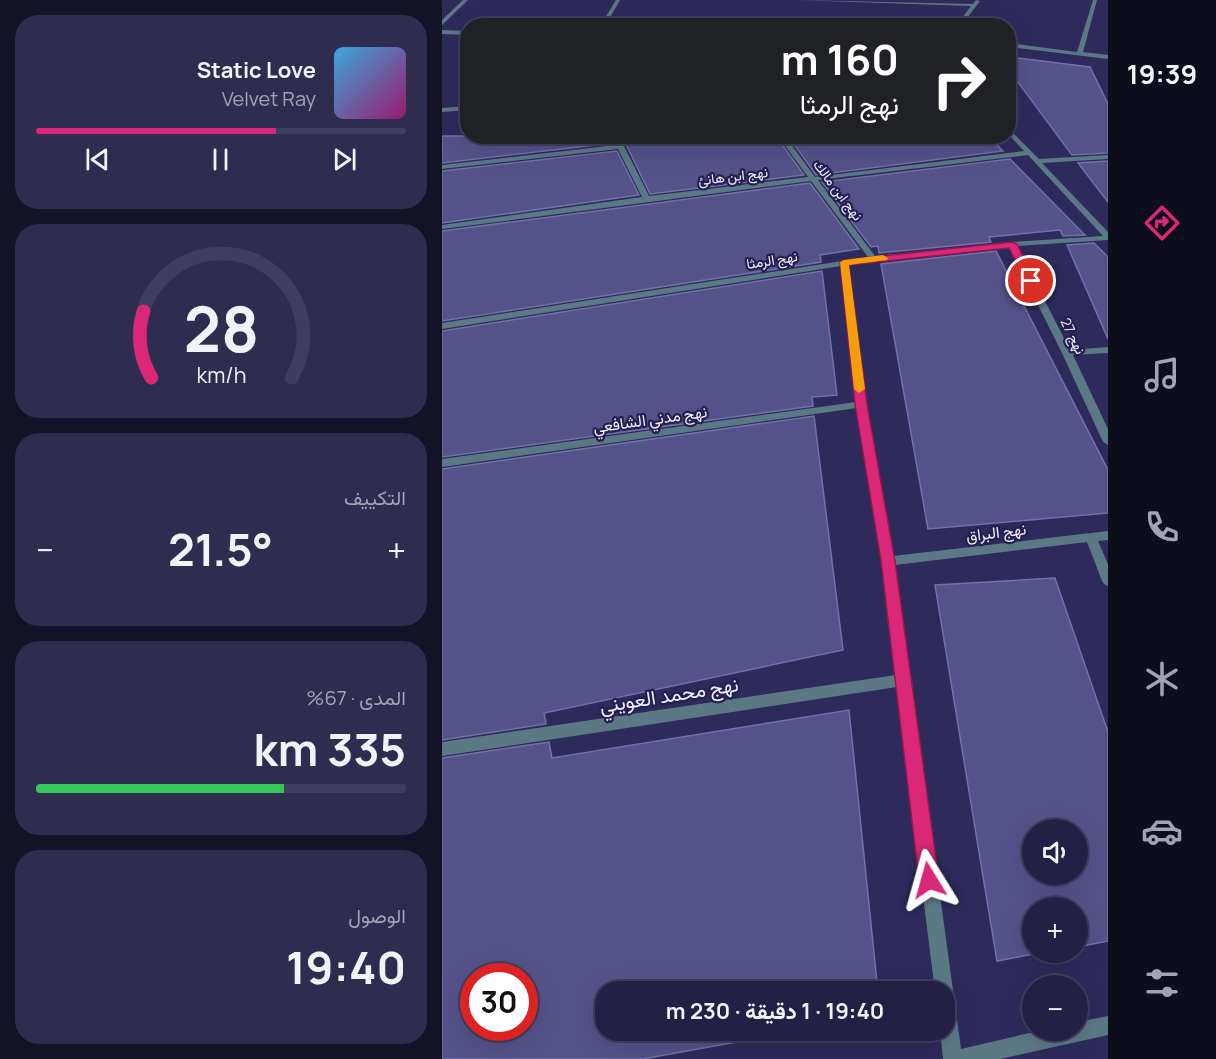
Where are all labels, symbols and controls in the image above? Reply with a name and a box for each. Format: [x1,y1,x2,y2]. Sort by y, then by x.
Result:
text: 160 m [781,30,899,88]
icon: right [920,42,998,120]
text: Static Love [197,55,316,85]
text: 19:39 [1127,55,1197,92]
text: Velvet Ray [222,85,316,112]
text: نهج الرمثا [800,85,899,122]
icon: previous [81,143,114,176]
icon: pause [204,143,237,176]
icon: next [328,143,361,176]
street label: نهج ابن مالك [808,155,868,225]
street label: نهج ابن هانئ [697,162,769,191]
icon: directions [1141,202,1183,244]
street label: نهج الرمثا [745,246,799,275]
pin [1005,255,1056,306]
icon: arrive [1014,264,1047,297]
text: 28 [183,285,259,371]
street label: نهج 27 [1055,314,1090,358]
icon: music [1141,354,1183,396]
text: km/h [196,360,246,389]
street label: نهج مدني الشافعي [592,400,709,441]
text: التكييف [344,484,406,511]
icon: phone [1141,506,1183,548]
street label: نهج البراق [965,517,1027,548]
text: 21.5° [168,518,273,580]
text: − [36,527,54,572]
text: + [387,527,406,572]
icon: climate [1141,658,1183,700]
street label: نهج محمد العويني [597,670,741,723]
text: المدى · 67% [306,684,406,711]
text: 335 km [254,718,406,780]
icon: car [1141,810,1183,852]
map controls [1022,819,1088,1041]
button: sound [1022,819,1088,885]
position arrow [897,848,961,912]
button: + [1022,897,1088,963]
text: الوصول [348,902,406,929]
text: 19:40 [286,936,406,998]
icon: filters [1141,962,1183,1004]
speed limit sign: 30 [460,963,538,1041]
button: − [1022,975,1088,1041]
text: 19:40 · 1 دقيقة · 230 m [666,996,884,1026]

